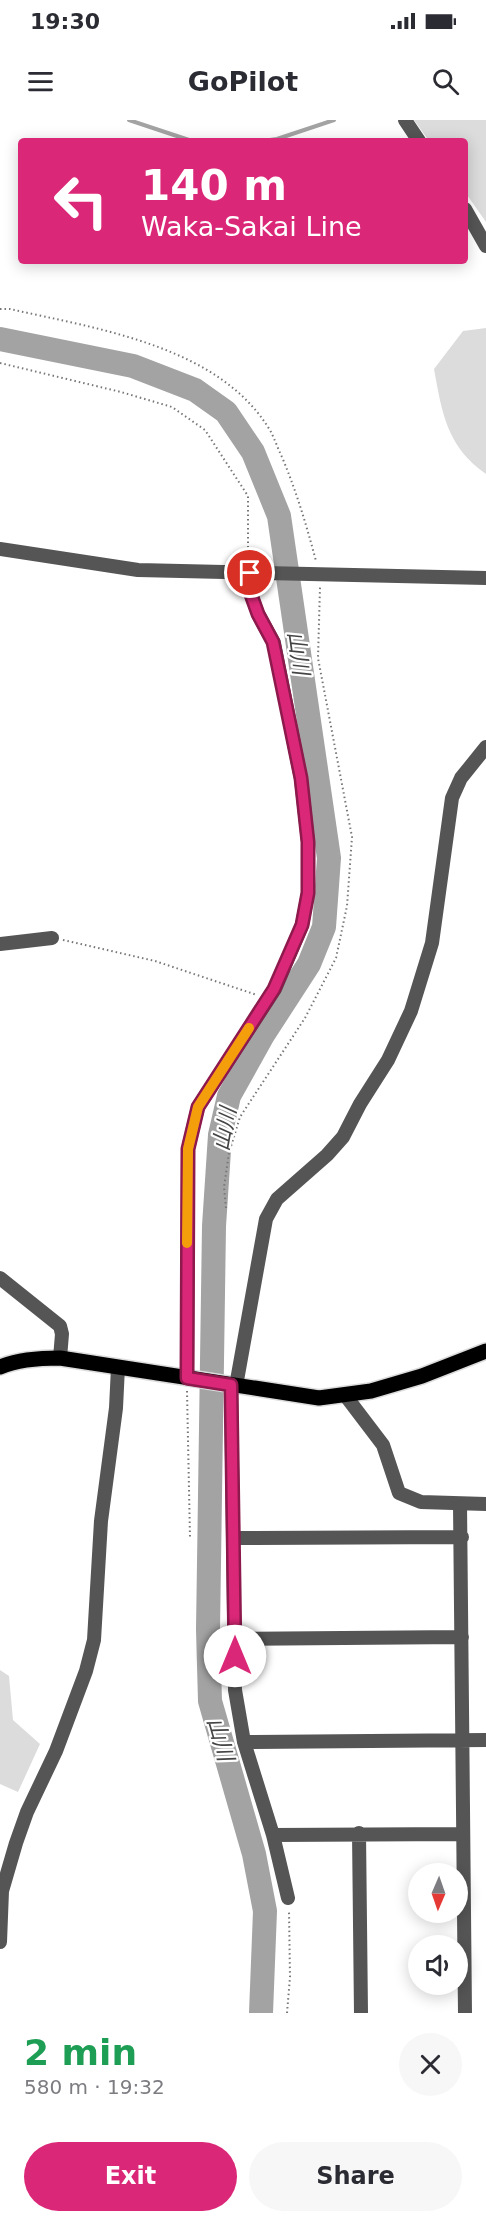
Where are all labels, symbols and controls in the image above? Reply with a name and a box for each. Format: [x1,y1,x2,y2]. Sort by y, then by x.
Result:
text: 19:30 [30,9,100,34]
icon: menu [24,65,57,98]
icon: search [429,65,462,98]
text: GoPilot [188,66,298,97]
text: 140 m [141,161,287,210]
icon: left [42,162,120,240]
text: Waka-Sakai Line [141,211,362,242]
pin [224,547,275,598]
icon: arrive [233,556,266,589]
water label: 山川 [283,630,314,679]
water label: 山川 [208,1103,241,1153]
position arrow [203,1624,267,1688]
water label: 山川 [202,1715,239,1766]
north arrow [408,1863,468,1923]
map controls [408,1863,468,1995]
button: sound [408,1935,468,1995]
text: 2 min [24,2032,137,2073]
button: close [399,2033,462,2096]
text: 580 m · 19:32 [24,2075,165,2099]
button: Exit [24,2142,237,2211]
button: Share [249,2142,462,2211]

